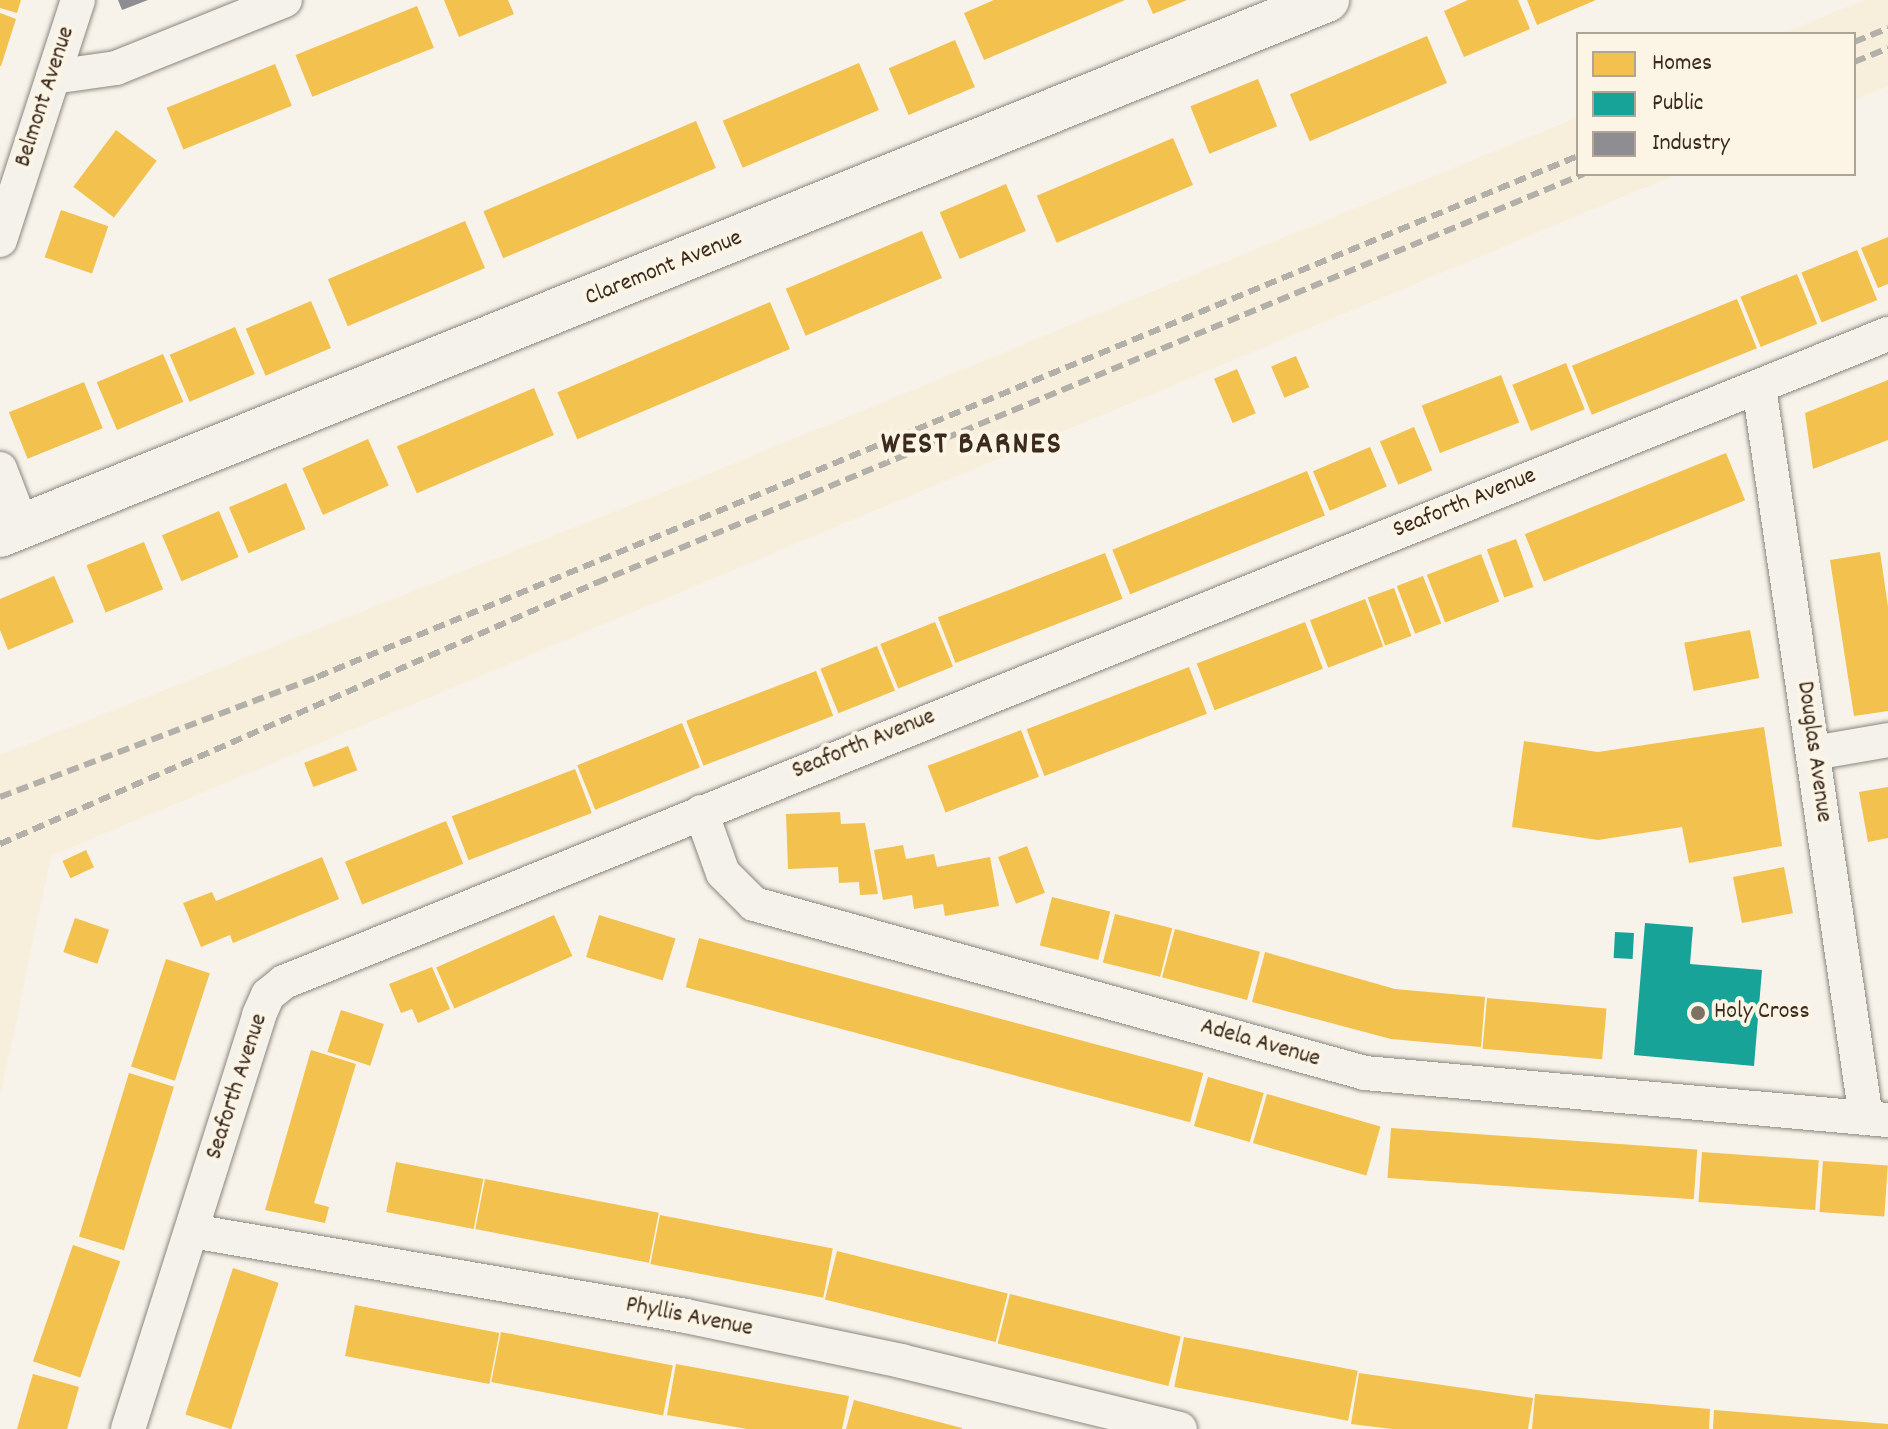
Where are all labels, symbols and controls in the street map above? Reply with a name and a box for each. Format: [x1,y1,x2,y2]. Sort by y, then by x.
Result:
street label: Belmont Avenue [10,23,82,171]
legend [1576,32,1856,176]
text: Homes [1652,47,1712,81]
text: Public [1652,87,1703,121]
text: Industry [1652,127,1730,161]
street label: Claremont Avenue [581,224,747,314]
district label: WEST BARNES [881,427,1063,465]
street label: Seaforth Avenue [1389,462,1541,546]
street label: Douglas Avenue [1789,680,1837,824]
street label: Seaforth Avenue [788,703,940,787]
place label: Holy Cross [1714,999,1810,1027]
marker: Holy Cross [1689,1004,1707,1022]
street label: Seaforth Avenue [201,1011,275,1163]
street label: Adela Avenue [1197,1013,1323,1075]
street label: Phyllis Avenue [623,1292,755,1344]

